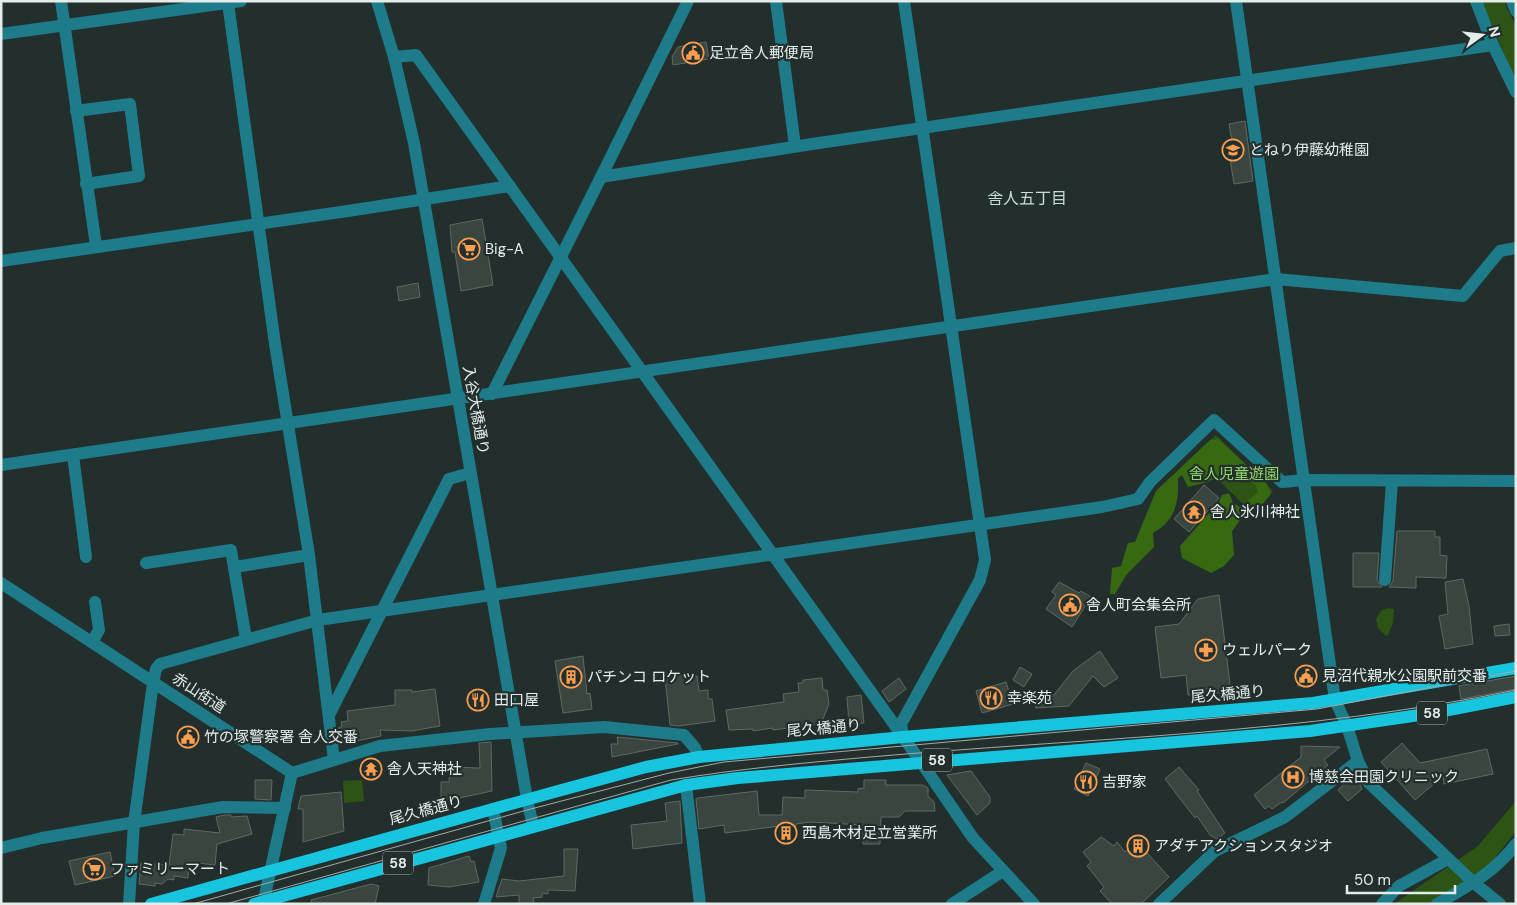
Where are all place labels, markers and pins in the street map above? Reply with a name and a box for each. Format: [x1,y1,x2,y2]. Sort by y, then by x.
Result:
public building icon: 足立舎人郵便局 [681,41,705,65]
place label: 足立舎人郵便局 [709,43,814,63]
school or university icon: とねり伊藤幼稚園 [1221,138,1245,162]
place label: とねり伊藤幼稚園 [1249,140,1369,160]
supermarket icon: Big-A [457,237,481,261]
place label: Big-A [485,239,524,259]
temple icon: 舎人氷川神社 [1182,500,1206,524]
place label: 舎人氷川神社 [1210,502,1300,522]
public building icon: 舎人町会集会所 [1058,593,1082,617]
place label: 舎人町会集会所 [1086,595,1191,615]
pharmacy icon: ウェルパーク [1194,638,1218,662]
place label: ウェルパーク [1222,640,1312,660]
public building icon: 見沼代親水公園駅前交番 [1294,664,1318,688]
building icon: パチンコ ロケット [559,665,583,689]
place label: 見沼代親水公園駅前交番 [1322,666,1487,686]
place label: パチンコ ロケット [587,667,711,687]
restaurant icon: 幸楽苑 [979,686,1003,710]
restaurant icon: 田口屋 [466,688,490,712]
place label: 幸楽苑 [1007,688,1052,708]
place label: 田口屋 [494,690,539,710]
public building icon: 竹の塚警察署 舎人交番 [176,725,200,749]
place label: 竹の塚警察署 舎人交番 [204,727,358,747]
temple icon: 舎人天神社 [359,757,383,781]
place label: 舎人天神社 [387,759,462,779]
hospital icon: 博慈会田園クリニック [1281,765,1305,789]
place label: 博慈会田園クリニック [1309,767,1459,787]
restaurant icon: 吉野家 [1074,770,1098,794]
place label: 吉野家 [1102,772,1147,792]
building icon: 西島木材足立営業所 [774,821,798,845]
place label: 西島木材足立営業所 [802,823,937,843]
building icon: アダチアクションスタジオ [1126,834,1150,858]
place label: アダチアクションスタジオ [1154,836,1333,856]
supermarket icon: ファミリーマート [82,857,106,881]
place label: ファミリーマート [110,859,230,879]

